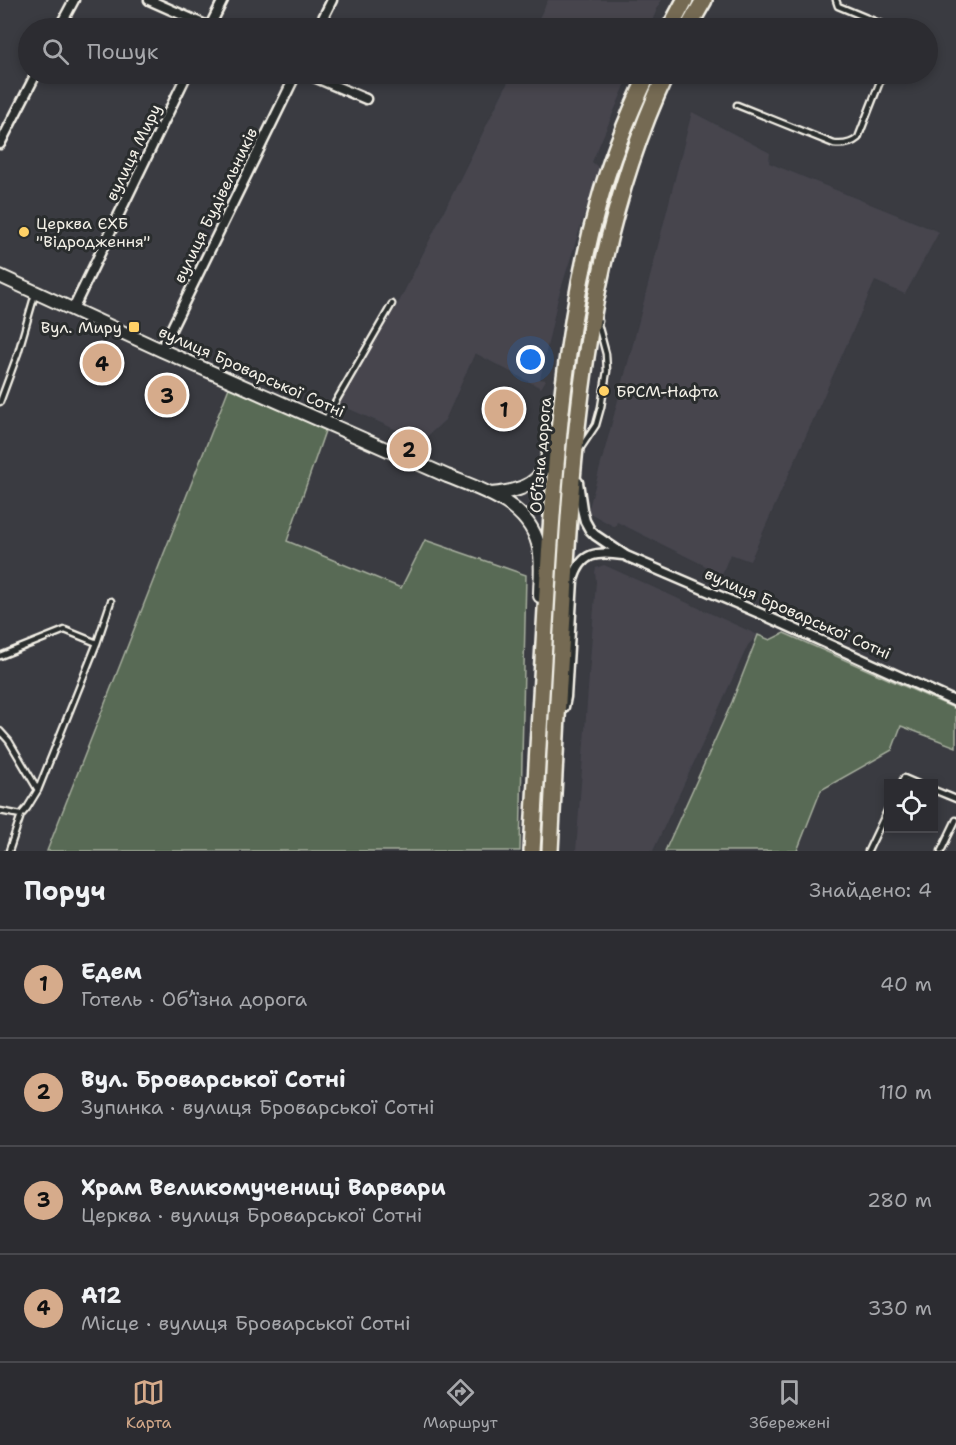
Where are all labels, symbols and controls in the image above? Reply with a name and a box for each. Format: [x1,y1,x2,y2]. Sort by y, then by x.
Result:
search box [18,18,938,84]
icon: search [39,35,72,68]
text: Пошук [87,37,158,66]
street label: вулиця Миру [101,100,166,204]
street label: вулиця Будівельників [169,124,262,286]
place label: Церква ЄХБ "Відродження" [36,213,150,252]
marker: Церква ЄХБ "Відродження" [17,225,31,239]
place label: Вул. Миру [41,317,122,338]
marker: Вул. Миру [127,320,141,334]
street label: вулиця Броварської Сотні [155,321,348,422]
pin: 4 [82,340,122,386]
your location [516,345,545,374]
pin: 3 [148,372,186,418]
place label: БРСМ-Нафта [616,381,718,402]
marker: БРСМ-Нафта [597,384,611,398]
pin: 1 [484,386,524,432]
street label: Обʼїзна дорога [525,396,556,514]
pin: 2 [390,426,428,472]
street label: вулиця Броварської Сотні [701,563,894,664]
map controls [884,779,938,833]
button: locate [884,779,938,833]
text: Поруч [24,873,106,908]
text: Знайдено: 4 [809,877,932,903]
text: Едем [81,957,142,986]
text: 1 [39,971,48,997]
text: 40 m [880,971,932,997]
text: Готель · Обʼїзна дорога [81,986,307,1012]
text: Вул. Броварської Cотні [81,1065,346,1094]
text: 2 [37,1079,51,1105]
text: 110 m [878,1079,932,1105]
text: Зупинка · вулиця Броварської Сотні [81,1094,435,1120]
text: Храм Великомучениці Варвари [81,1173,446,1202]
text: 3 [37,1187,51,1213]
text: 280 m [867,1187,932,1213]
text: Церква · вулиця Броварської Сотні [81,1202,422,1228]
text: А12 [81,1281,121,1310]
text: 4 [37,1295,51,1321]
text: 330 m [868,1295,932,1321]
text: Місце · вулиця Броварської Сотні [81,1310,411,1336]
tab: Карта [126,1376,172,1433]
tab: Маршрут [423,1376,498,1433]
tab: Збережені [749,1376,830,1433]

